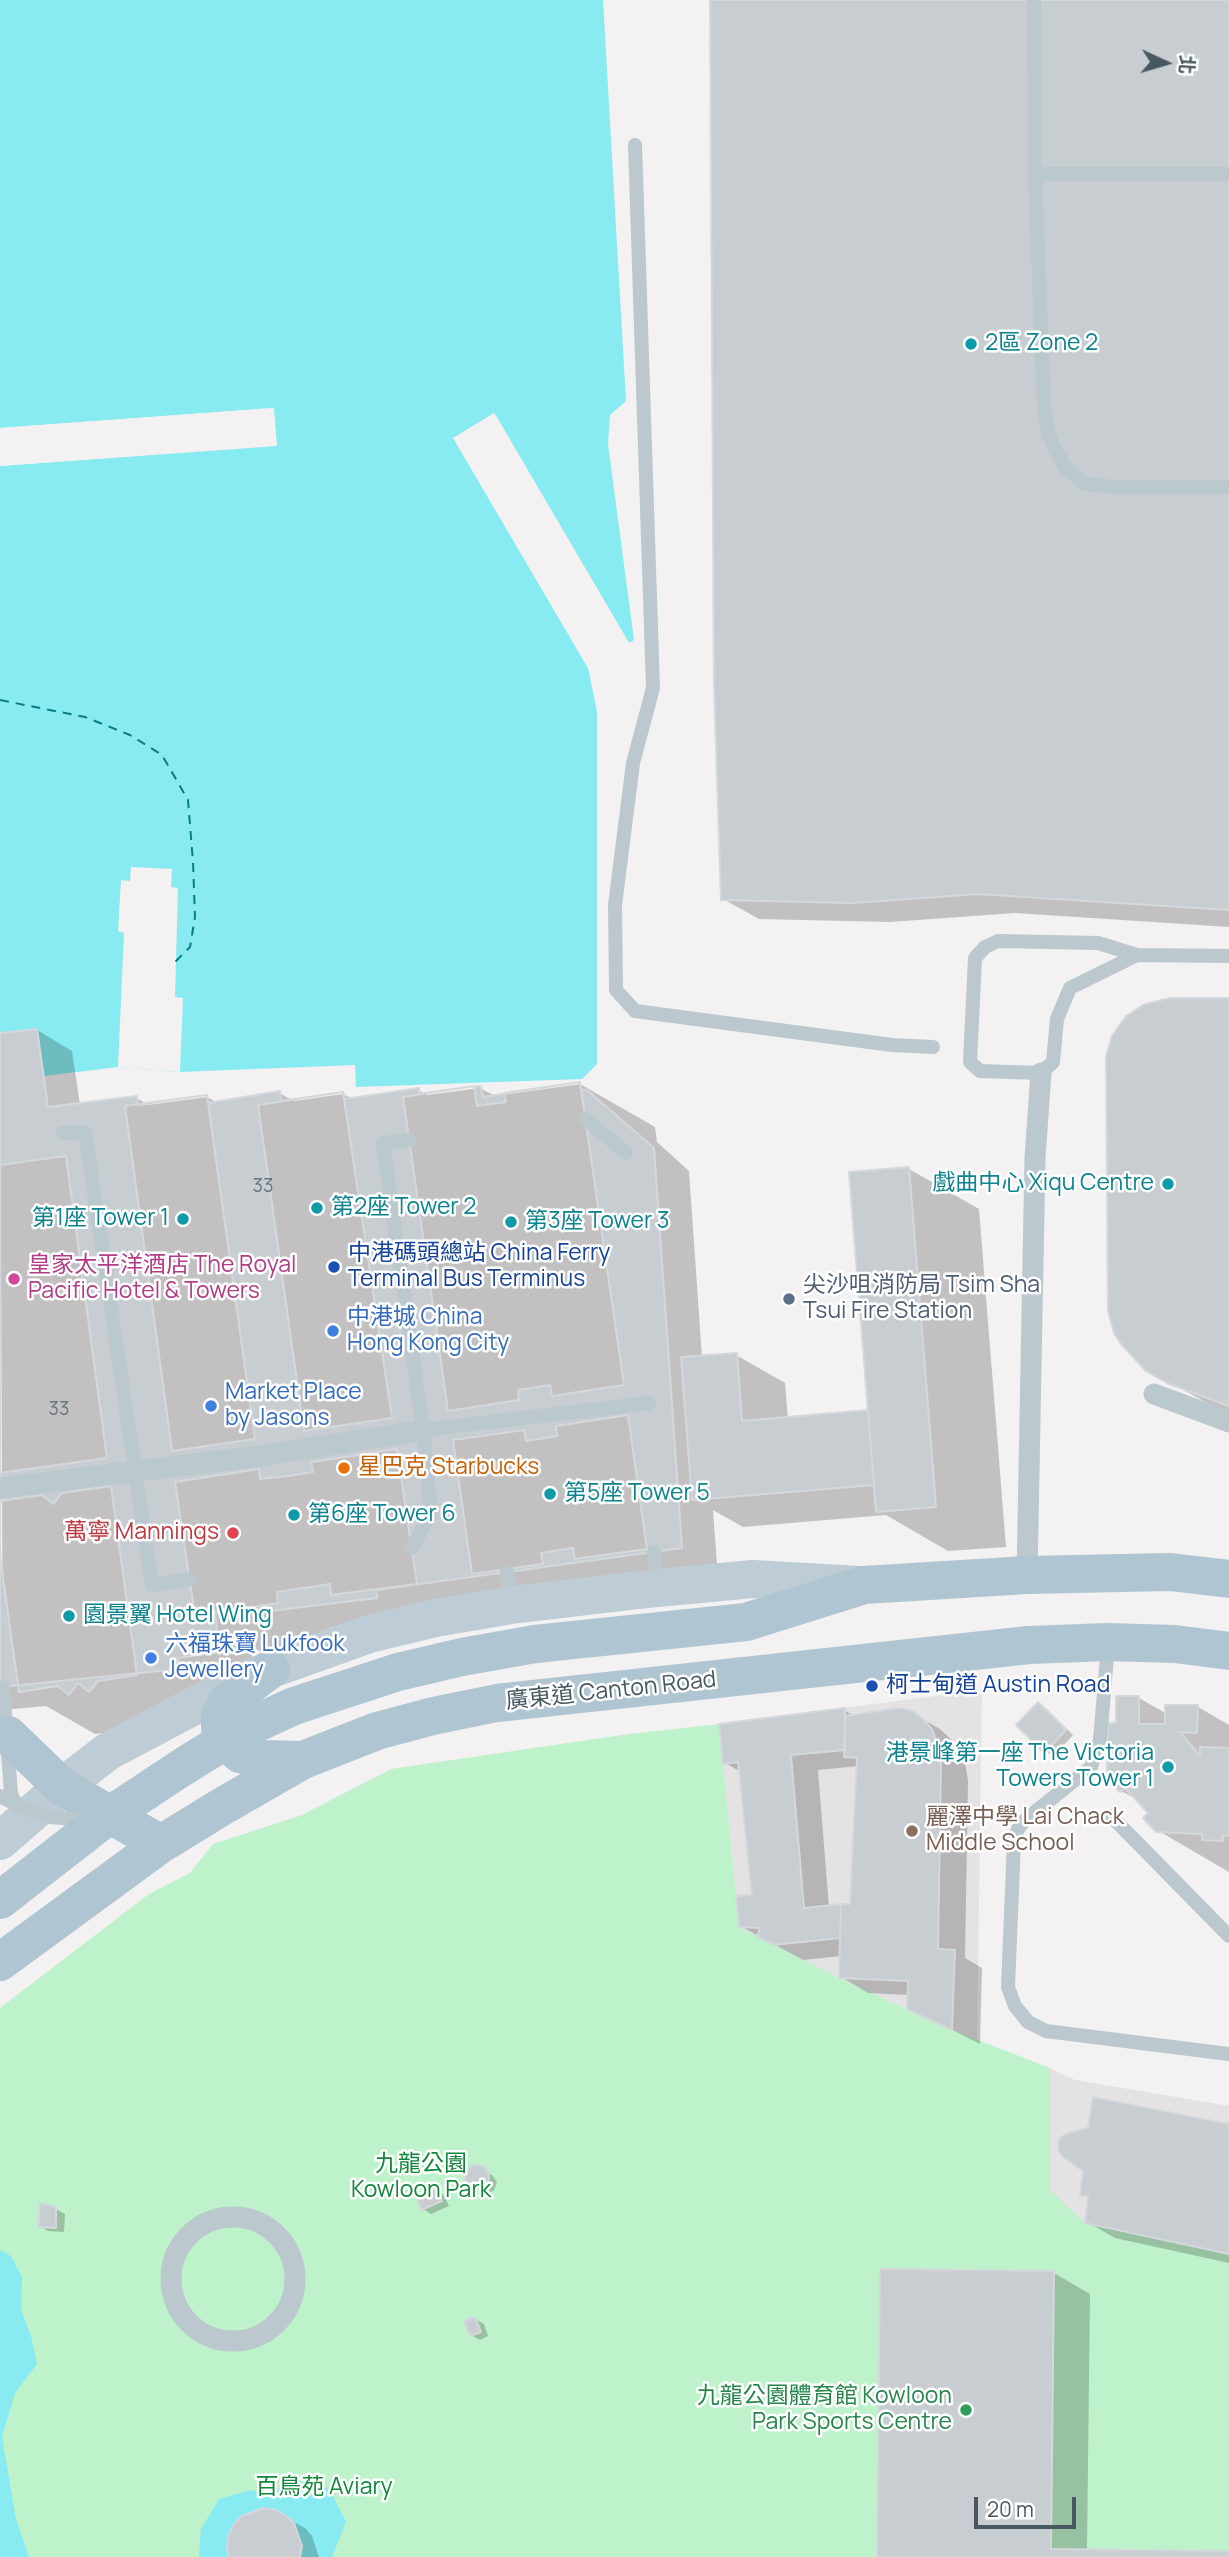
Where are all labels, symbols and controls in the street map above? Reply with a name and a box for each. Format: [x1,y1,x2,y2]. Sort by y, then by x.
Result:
north arrow [1131,28,1201,98]
text: 北 [1173,54,1201,75]
place label: 2區 Zone 2 [985,330,1098,358]
marker: 2區 Zone 2 [963,336,979,352]
place label: 戲曲中心 Xiqu Centre [932,1170,1154,1198]
house number: 33 [252,1176,274,1198]
marker: 戲曲中心 Xiqu Centre [1160,1176,1176,1192]
place label: 第2座 Tower 2 [331,1194,476,1222]
marker: 第2座 Tower 2 [309,1200,325,1216]
place label: 第1座 Tower 1 [32,1205,169,1233]
place label: 第3座 Tower 3 [525,1208,670,1236]
marker: 第1座 Tower 1 [175,1211,191,1227]
marker: 第3座 Tower 3 [503,1214,519,1230]
place label: 中港碼頭總站 China Ferry Terminal Bus Terminus [348,1240,610,1294]
place label: 皇家太平洋酒店 The Royal Pacific Hotel & Towers [28,1252,296,1306]
marker: 中港碼頭總站 China Ferry Terminal Bus Terminus [326,1259,342,1275]
marker: 皇家太平洋酒店 The Royal Pacific Hotel & Towers [6,1271,22,1287]
place label: 尖沙咀消防局 Tsim Sha Tsui Fire Station [803,1272,1040,1326]
marker: 尖沙咀消防局 Tsim Sha Tsui Fire Station [781,1291,797,1307]
place label: 中港城 China Hong Kong City [347,1304,509,1358]
marker: 中港城 China Hong Kong City [325,1323,341,1339]
place label: Market Place by Jasons [225,1379,362,1433]
marker: Market Place by Jasons [203,1398,219,1414]
house number: 33 [48,1399,70,1421]
place label: 星巴克 Starbucks [358,1454,539,1482]
marker: 星巴克 Starbucks [336,1460,352,1476]
place label: 第5座 Tower 5 [564,1480,710,1508]
marker: 第5座 Tower 5 [542,1486,558,1502]
place label: 第6座 Tower 6 [308,1501,456,1529]
marker: 第6座 Tower 6 [286,1507,302,1523]
place label: 萬寧 Mannings [64,1519,219,1547]
marker: 萬寧 Mannings [225,1525,241,1541]
place label: 園景翼 Hotel Wing [83,1602,272,1630]
marker: 園景翼 Hotel Wing [61,1608,77,1624]
place label: 六福珠寶 Lukfook Jewellery [165,1631,345,1685]
marker: 六福珠寶 Lukfook Jewellery [143,1650,159,1666]
street label: 廣東道 Canton Road [504,1666,718,1716]
place label: 柯士甸道 Austin Road [886,1672,1110,1700]
marker: 柯士甸道 Austin Road [864,1678,880,1694]
place label: 港景峰第一座 The Victoria Towers Tower 1 [886,1740,1154,1794]
marker: 港景峰第一座 The Victoria Towers Tower 1 [1160,1759,1176,1775]
place label: 麗澤中學 Lai Chack Middle School [926,1804,1124,1858]
marker: 麗澤中學 Lai Chack Middle School [904,1823,920,1839]
park label: 九龍公園 Kowloon Park [351,2151,491,2205]
place label: 九龍公園體育館 Kowloon Park Sports Centre [697,2383,952,2437]
marker: 九龍公園體育館 Kowloon Park Sports Centre [958,2402,974,2418]
park label: 百鳥苑 Aviary [255,2474,393,2502]
scale bar [977,2484,1078,2528]
text: 20 m [987,2495,1034,2523]

